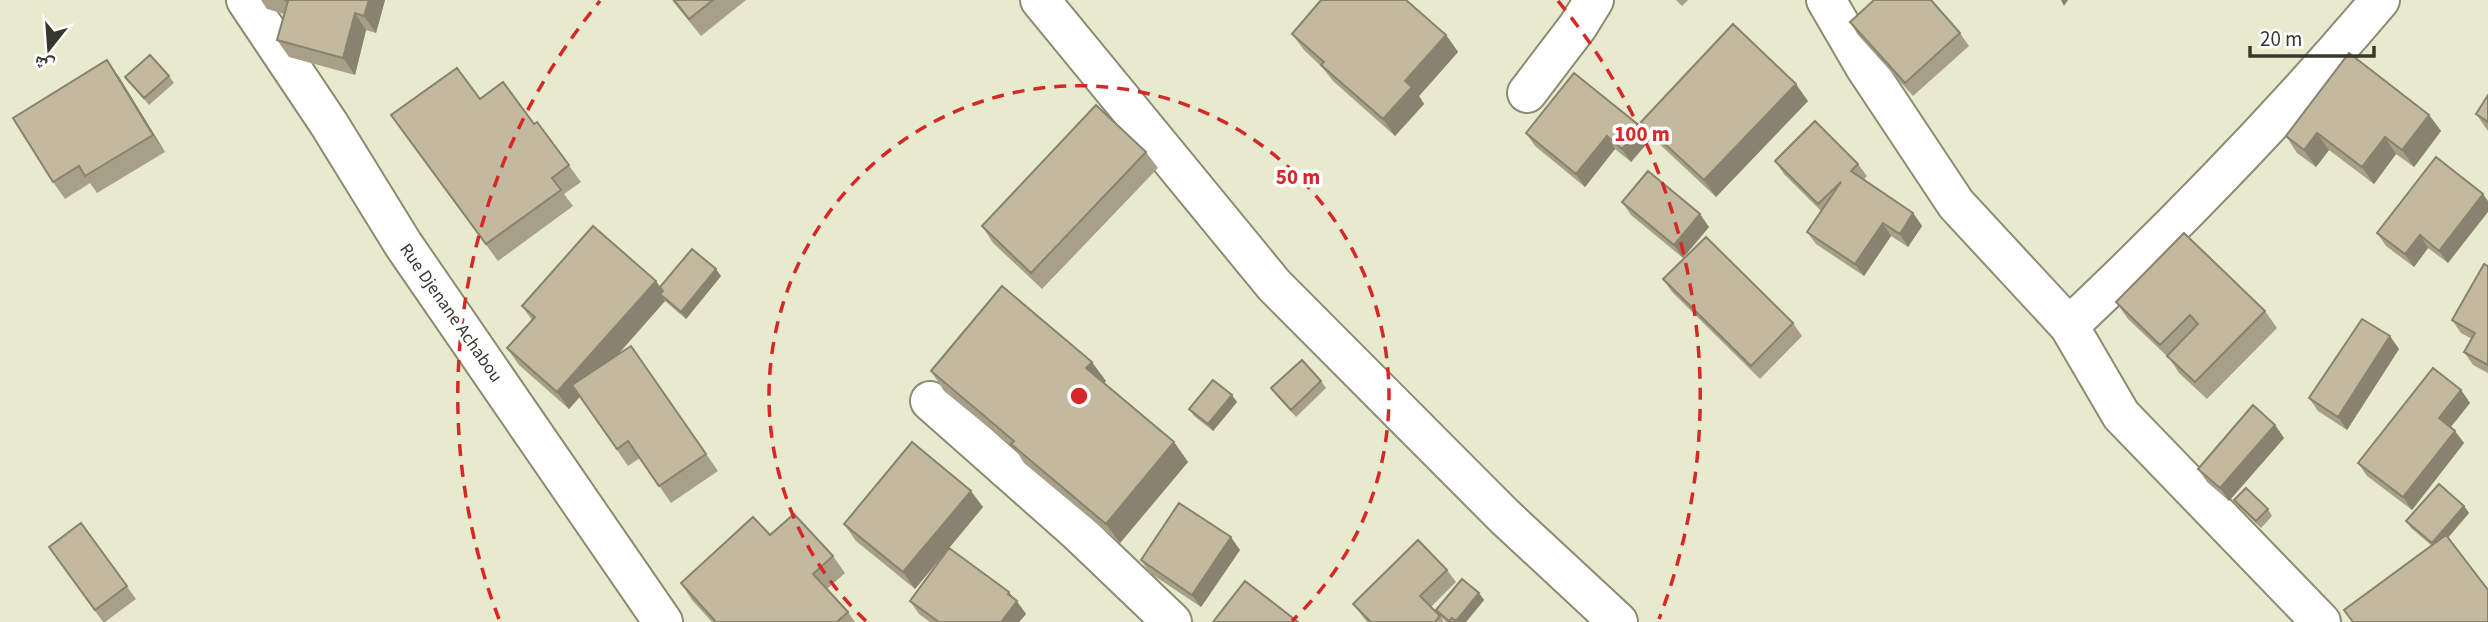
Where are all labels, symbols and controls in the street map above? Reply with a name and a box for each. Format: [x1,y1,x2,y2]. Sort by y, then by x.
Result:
north arrow [14,14,84,84]
scale bar [2250,14,2374,58]
text: 20 m [2260,24,2302,54]
text: ش [31,48,58,80]
text: 100 m [1614,119,1670,149]
text: 50 m [1276,162,1320,192]
street label: Rue Djenane Achabou [394,238,508,388]
centre of rings [1067,384,1091,408]

